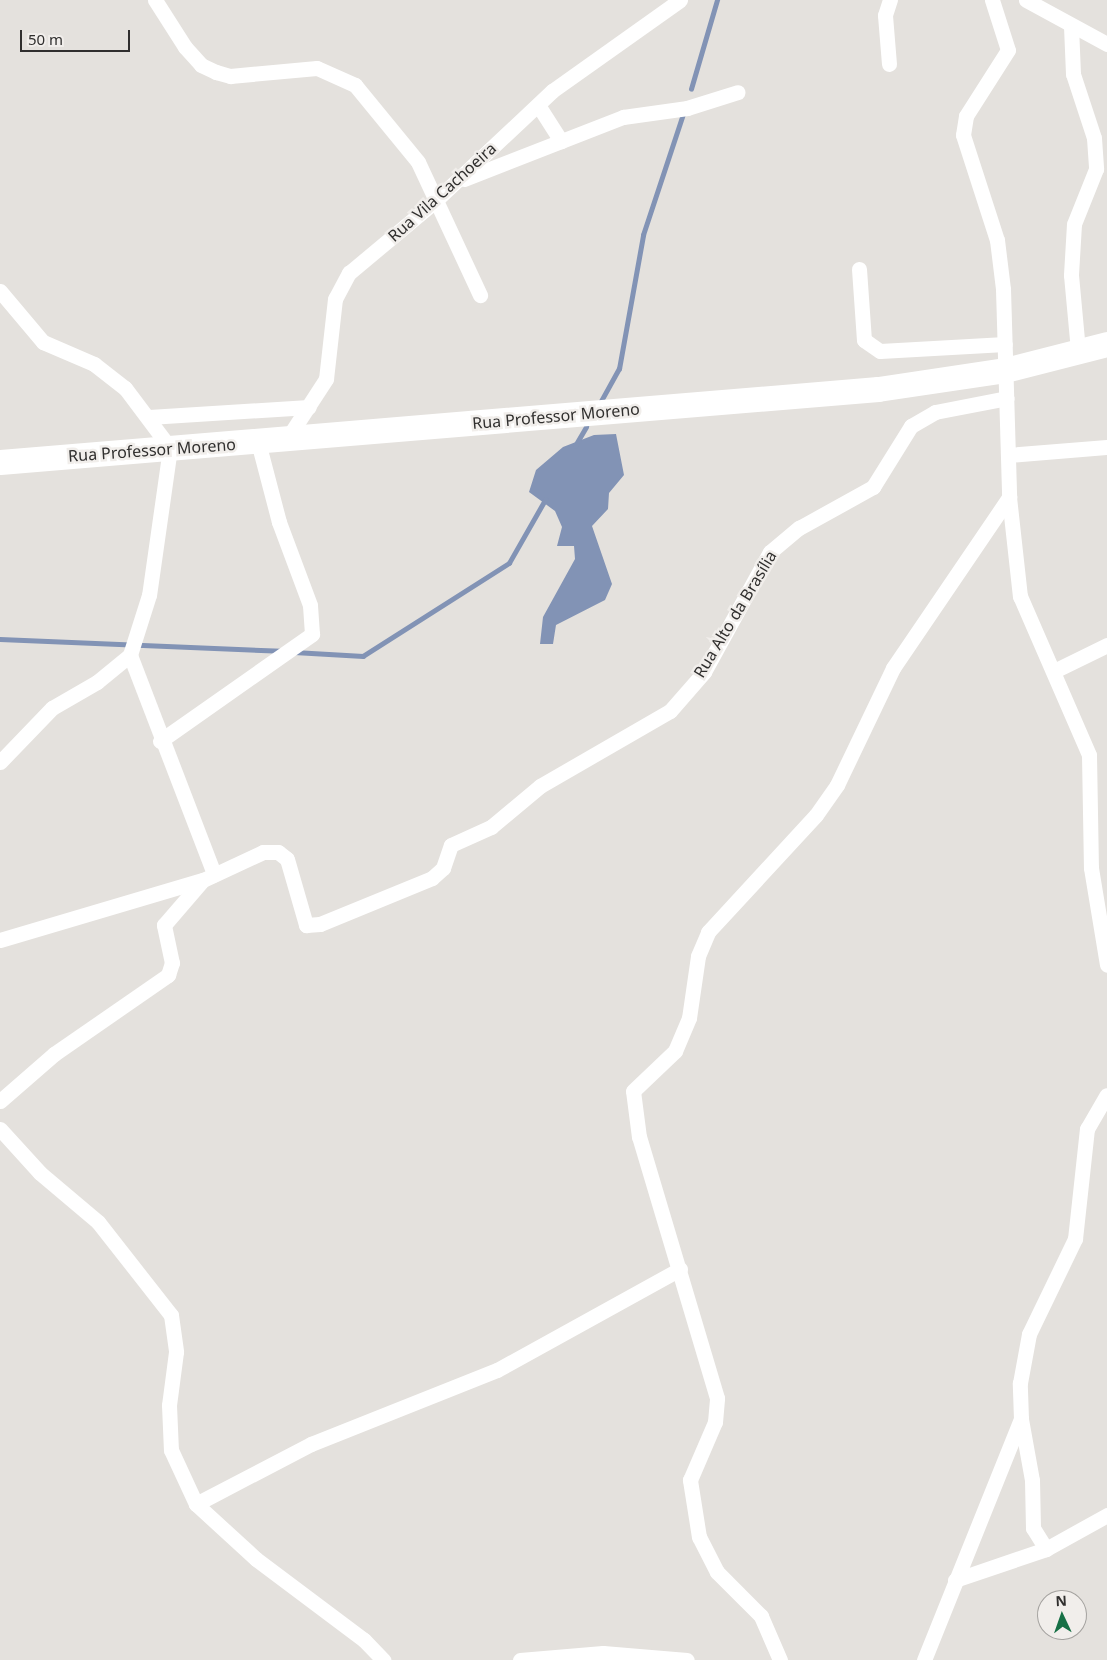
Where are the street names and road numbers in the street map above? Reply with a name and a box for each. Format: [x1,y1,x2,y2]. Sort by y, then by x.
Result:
street label: Rua Vila Cachoeira [384,138,500,246]
street label: Rua Professor Moreno [471,399,641,433]
street label: Rua Professor Moreno [68,435,236,465]
street label: Rua Alto da Brasília [690,547,780,681]

